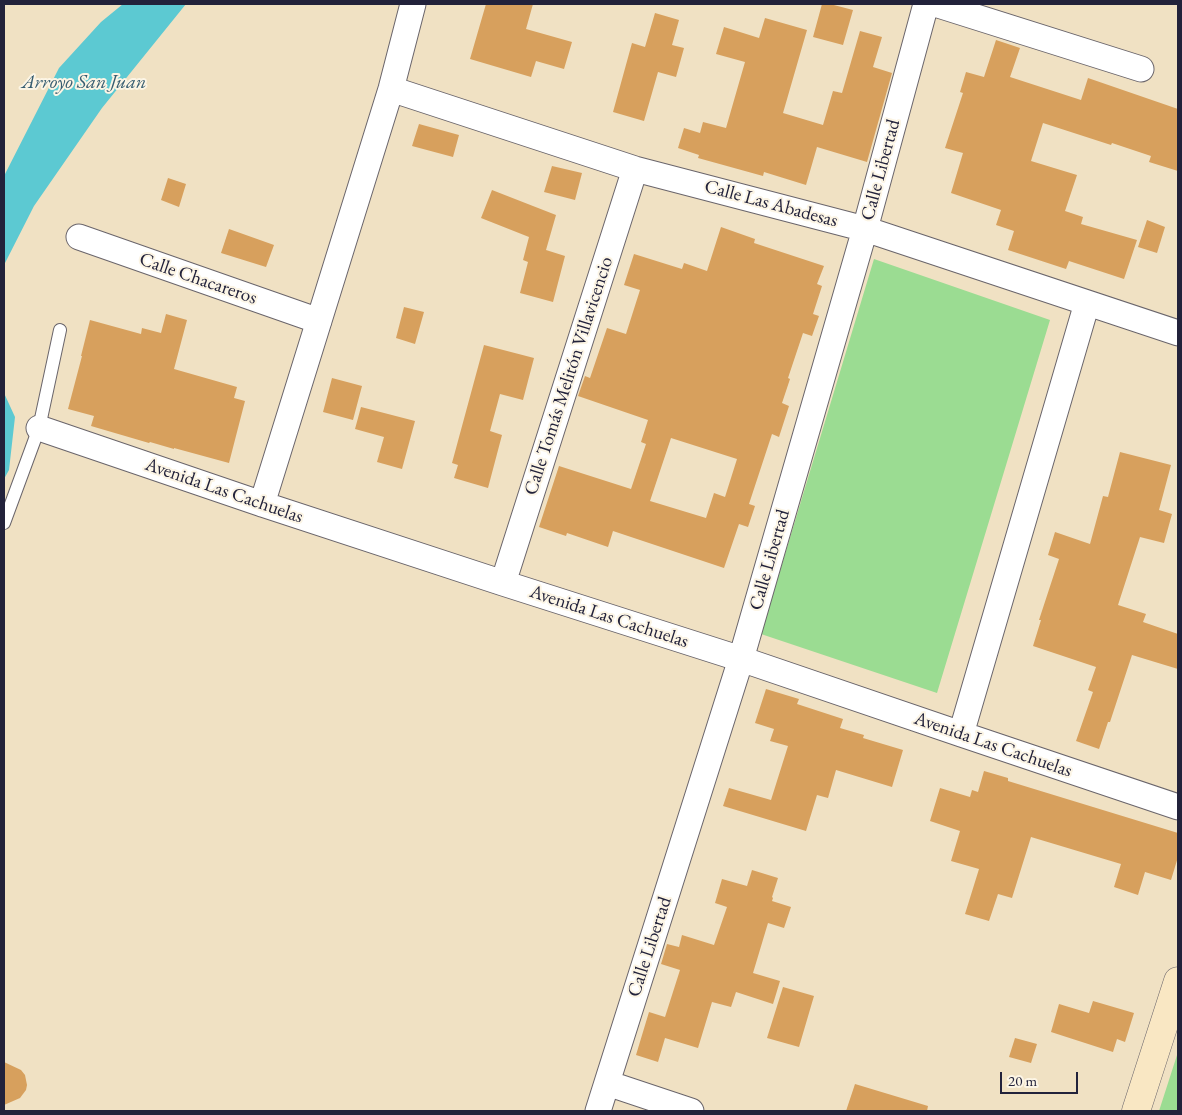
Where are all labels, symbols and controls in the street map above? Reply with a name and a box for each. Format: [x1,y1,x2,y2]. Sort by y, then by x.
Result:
water label: Arroyo San Juan [22,71,146,95]
street label: Calle Libertad [857,117,905,223]
street label: Calle Las Abadesas [702,175,840,233]
street label: Calle Chacareros [136,248,260,310]
street label: Calle Tomás Melitón Villavicencio [520,254,618,498]
street label: Avenida Las Cachuelas [142,453,306,529]
street label: Calle Libertad [745,507,795,613]
street label: Avenida Las Cachuelas [527,581,691,653]
street label: Avenida Las Cachuelas [911,707,1075,783]
street label: Calle Libertad [623,894,677,1000]
scale bar [1002,1062,1080,1094]
text: 20 m [1008,1071,1037,1090]

